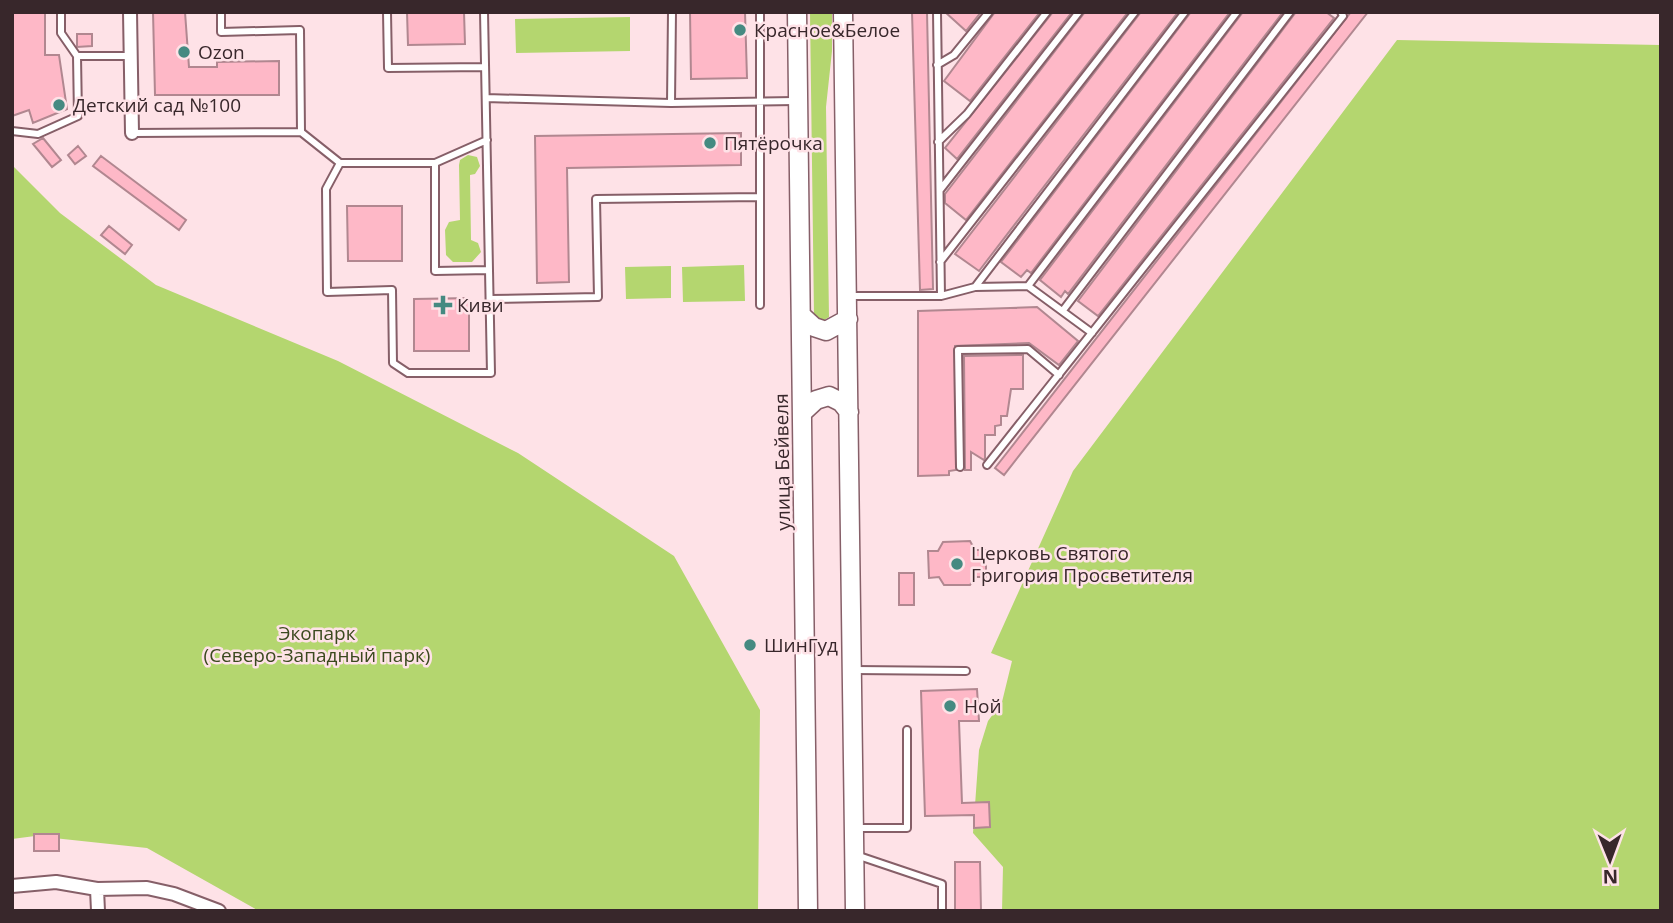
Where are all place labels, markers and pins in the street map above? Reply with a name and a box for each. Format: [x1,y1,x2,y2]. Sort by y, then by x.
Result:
place label: Красное&Белое [754,17,900,43]
marker: Красное&Белое [732,22,748,38]
place label: Ozon [198,39,245,65]
marker: Ozon [176,44,192,60]
place label: Детский сад №100 [73,92,241,118]
marker: Детский сад №100 [51,97,67,113]
place label: Пятёрочка [724,130,823,156]
marker: Пятёрочка [702,135,718,151]
place label: Киви [457,292,504,318]
marker: Киви [435,297,451,313]
place label: Церковь Святого Григория Просветителя [971,540,1193,588]
marker: Церковь Святого Григория Просветителя [949,556,965,572]
place label: ШинГуд [764,632,838,658]
marker: ШинГуд [742,637,758,653]
place label: Ной [964,693,1002,719]
marker: Ной [942,698,958,714]

